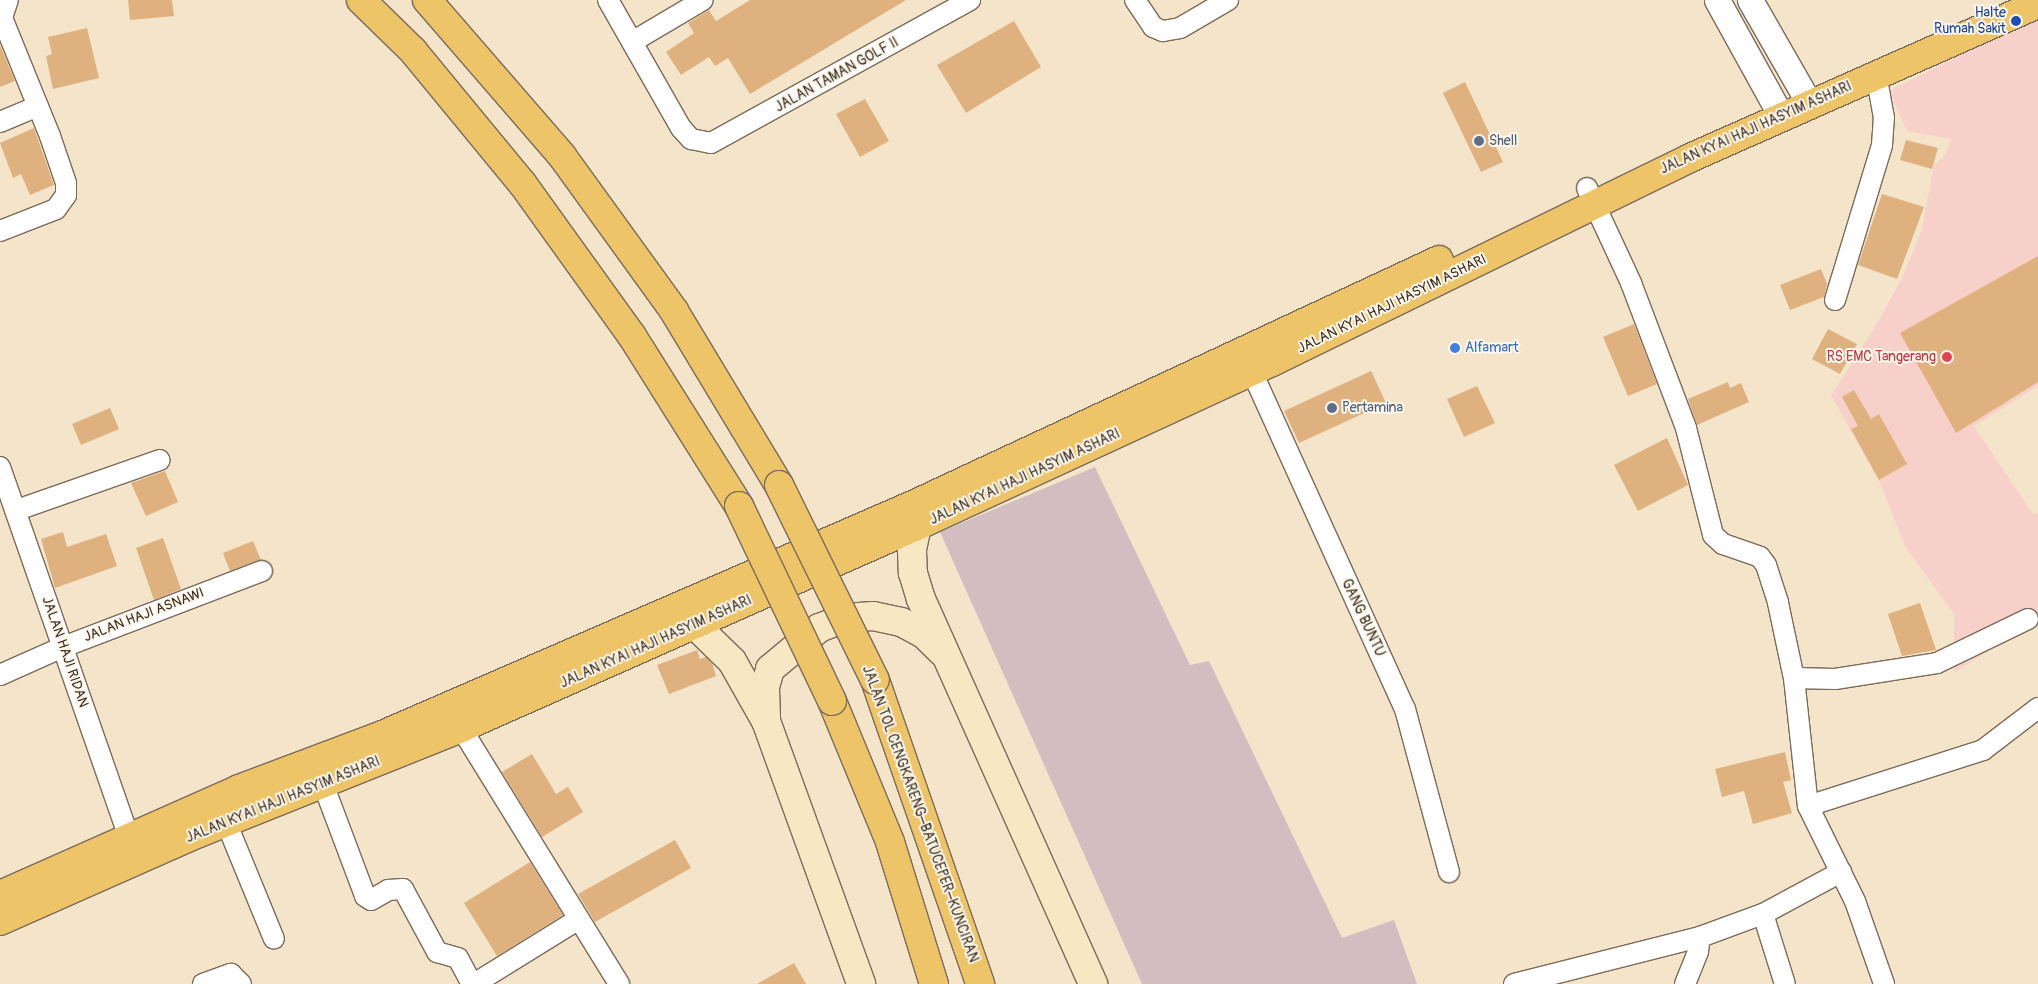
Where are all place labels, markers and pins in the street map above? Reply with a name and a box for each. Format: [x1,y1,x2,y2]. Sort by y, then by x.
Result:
place label: Halte Rumah Sakit [1934,5,2006,38]
marker: Halte Rumah Sakit [2010,15,2022,27]
place label: Shell [1489,133,1517,149]
marker: Shell [1473,135,1485,147]
place label: Alfamart [1465,340,1519,356]
marker: Alfamart [1449,342,1461,354]
place label: RS EMC Tangerang [1827,349,1936,365]
marker: RS EMC Tangerang [1940,350,1954,364]
place label: Pertamina [1342,400,1403,416]
marker: Pertamina [1326,402,1338,414]

